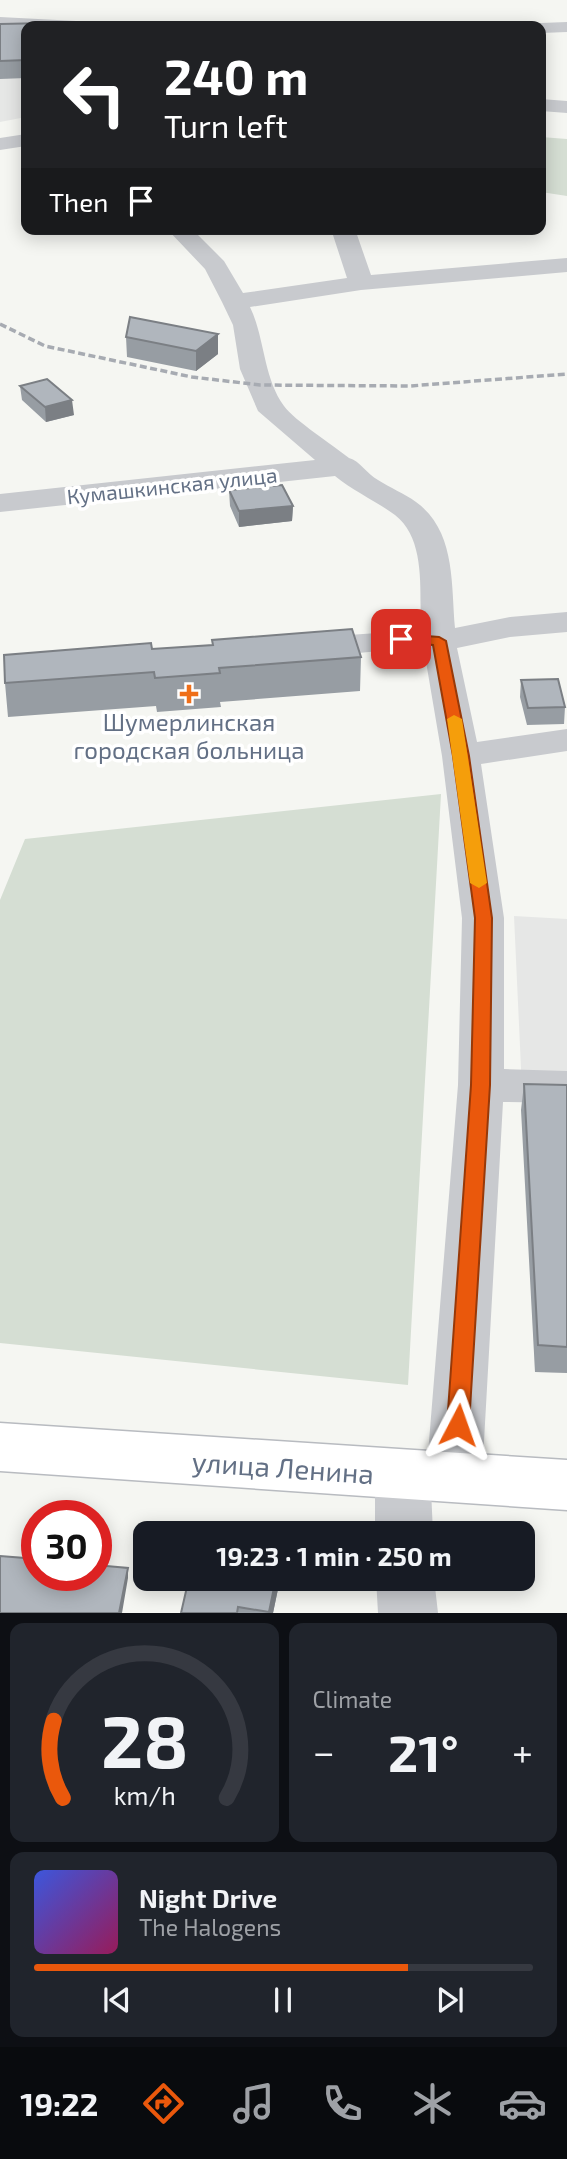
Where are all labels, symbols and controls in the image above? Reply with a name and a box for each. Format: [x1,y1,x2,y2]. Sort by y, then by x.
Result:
text: 240 m [164,46,308,105]
icon: left [49,49,140,140]
text: Turn left [164,106,288,144]
icon: arrive [122,182,160,220]
text: Then [49,186,108,217]
street label: Кумашкинская улица [66,462,279,509]
pin [371,609,431,669]
icon: arrive [382,620,420,658]
marker: Шумерлинская городская больница [179,684,199,704]
place label: Шумерлинская городская больница [74,707,304,764]
position arrow [421,1388,495,1462]
street label: улица Ленина [191,1444,375,1490]
speed limit sign: 30 [21,1500,112,1591]
text: 19:23 · 1 min · 250 m [216,1540,452,1571]
text: Climate [313,1685,392,1713]
text: 28 [100,1696,188,1784]
text: 21° [388,1720,459,1782]
text: − [313,1728,335,1774]
text: + [512,1728,533,1774]
text: km/h [113,1780,175,1810]
text: Night Drive [139,1882,277,1913]
text: The Halogens [139,1913,281,1941]
icon: previous [98,1981,136,2019]
icon: pause [264,1981,302,2019]
icon: next [431,1981,469,2019]
icon: directions [139,2079,188,2128]
icon: music [229,2079,278,2128]
icon: phone [318,2079,367,2128]
icon: climate [408,2079,457,2128]
icon: car [498,2079,547,2128]
text: 19:22 [20,2084,98,2122]

